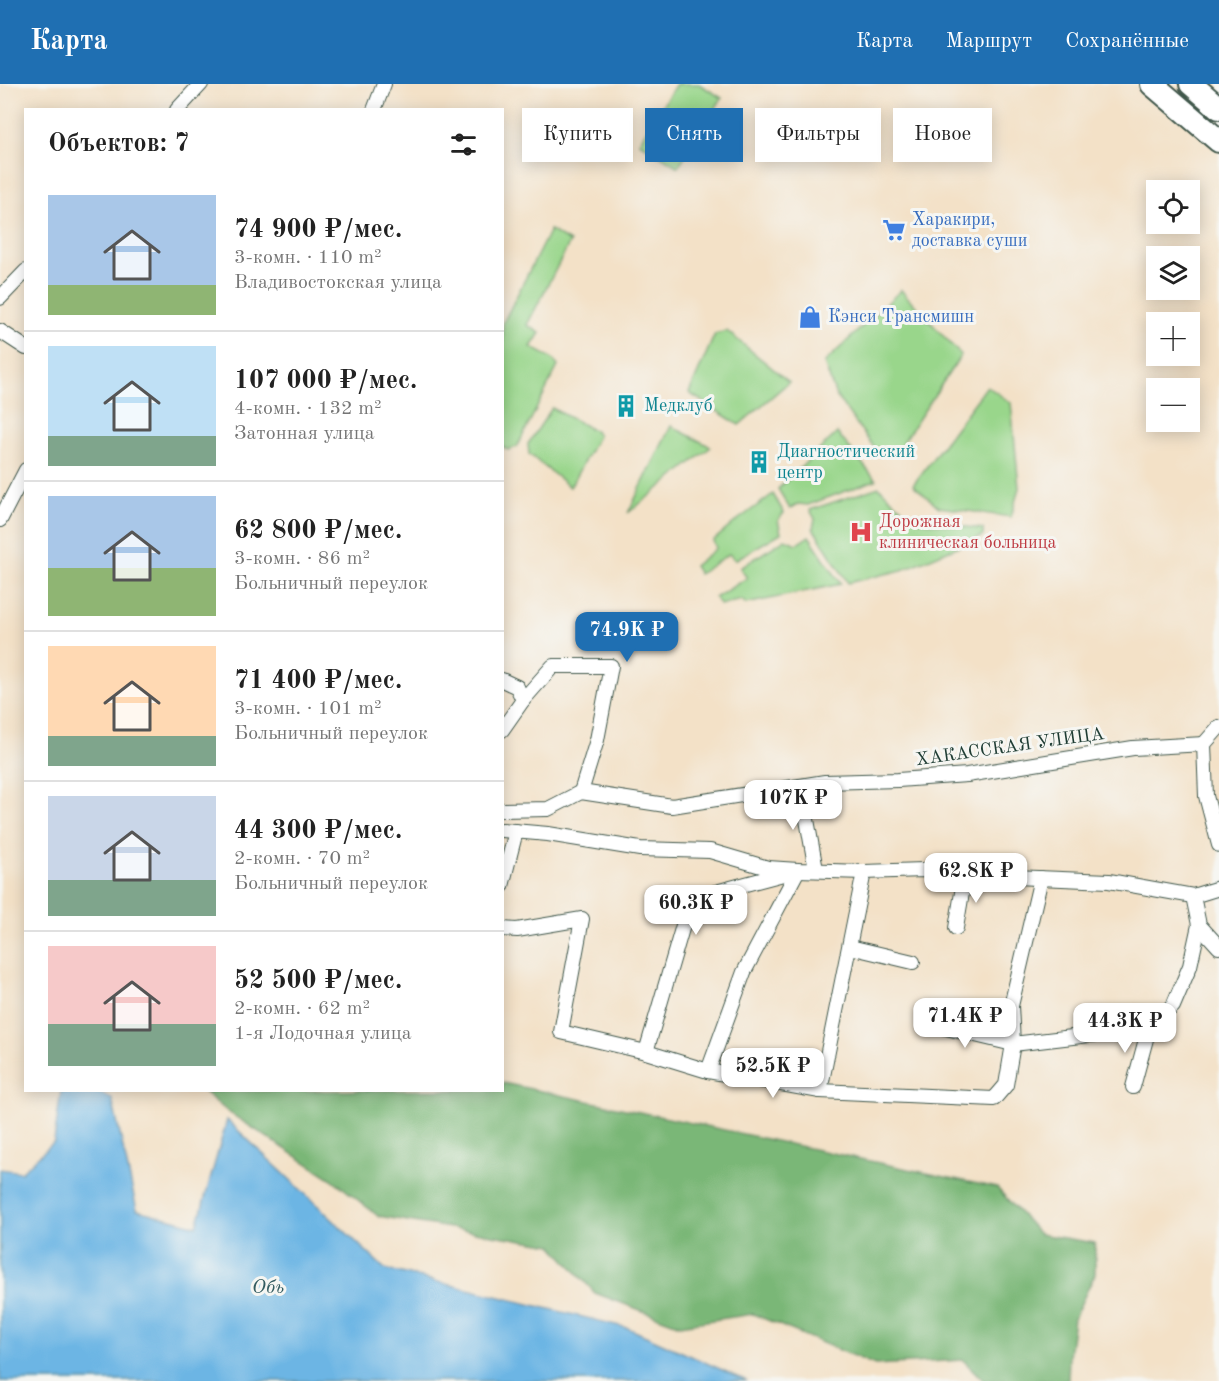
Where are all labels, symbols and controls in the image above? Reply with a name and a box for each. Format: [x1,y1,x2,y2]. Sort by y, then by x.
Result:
text: Карта [30,28,108,56]
text: Карта [856,31,913,52]
text: Маршрут [946,31,1032,52]
text: Сохранённые [1065,31,1189,52]
chip: Купить [522,108,633,162]
chip: Снять [645,108,743,162]
chip: Фильтры [755,108,881,162]
chip: Новое [893,108,992,162]
icon: filters [447,128,480,161]
text: Объектов: 7 [48,131,189,157]
map controls [1146,180,1200,432]
button: locate [1146,180,1200,234]
place label: Харакири, доставка суши [912,211,1027,250]
text: 74 900 ₽/мес. [234,217,402,243]
supermarket icon: Харакири, доставка суши [881,217,907,243]
icon: home [96,219,168,291]
button: layers [1146,246,1200,300]
text: 3-комн. · 110 m² [234,248,382,268]
text: Владивостокская улица [234,273,442,293]
shop icon: Кэнси Трансмишн [797,304,823,330]
place label: Кэнси Трансмишн [828,308,974,326]
button: + [1146,312,1200,366]
text: 107 000 ₽/мес. [234,368,417,394]
icon: home [96,370,168,442]
button: − [1146,378,1200,432]
building icon: Медклуб [613,393,639,419]
place label: Медклуб [644,397,713,415]
text: 4-комн. · 132 m² [234,399,382,419]
text: Затонная улица [234,424,375,444]
place label: Диагностический центр [777,443,915,482]
building icon: Диагностический центр [746,449,772,475]
place label: Дорожная клиническая больница [879,513,1057,552]
text: 62 800 ₽/мес. [234,518,402,544]
hospital icon: Дорожная клиническая больница [848,519,874,545]
icon: home [96,520,168,592]
text: 3-комн. · 86 m² [234,549,370,569]
text: Больничный переулок [234,574,428,594]
pin: 74.9K ₽ [572,612,682,663]
text: 74.9K ₽ [589,621,665,641]
text: 71 400 ₽/мес. [234,668,402,694]
icon: home [96,670,168,742]
text: 3-комн. · 101 m² [234,699,382,719]
text: Больничный переулок [234,724,428,744]
street label: ХАКАССКАЯ УЛИЦА [915,725,1106,769]
pin: 107K ₽ [744,780,842,831]
text: 107K ₽ [758,789,828,809]
text: 44 300 ₽/мес. [234,818,402,844]
icon: home [96,820,168,892]
text: 2-комн. · 70 m² [234,849,370,869]
pin: 62.8K ₽ [921,853,1031,904]
text: 62.8K ₽ [938,862,1014,882]
text: Больничный переулок [234,874,428,894]
pin: 60.3K ₽ [641,885,751,936]
text: 60.3K ₽ [658,894,734,914]
text: 52 500 ₽/мес. [234,968,402,994]
icon: home [96,970,168,1042]
pin: 71.4K ₽ [910,998,1020,1049]
text: 2-комн. · 62 m² [234,999,370,1019]
pin: 44.3K ₽ [1070,1003,1180,1054]
text: 71.4K ₽ [927,1007,1003,1027]
text: 44.3K ₽ [1087,1012,1163,1032]
text: 1-я Лодочная улица [234,1024,412,1044]
pin: 52.5K ₽ [718,1048,828,1099]
text: 52.5K ₽ [735,1057,811,1077]
water label: Обь [252,1278,284,1298]

